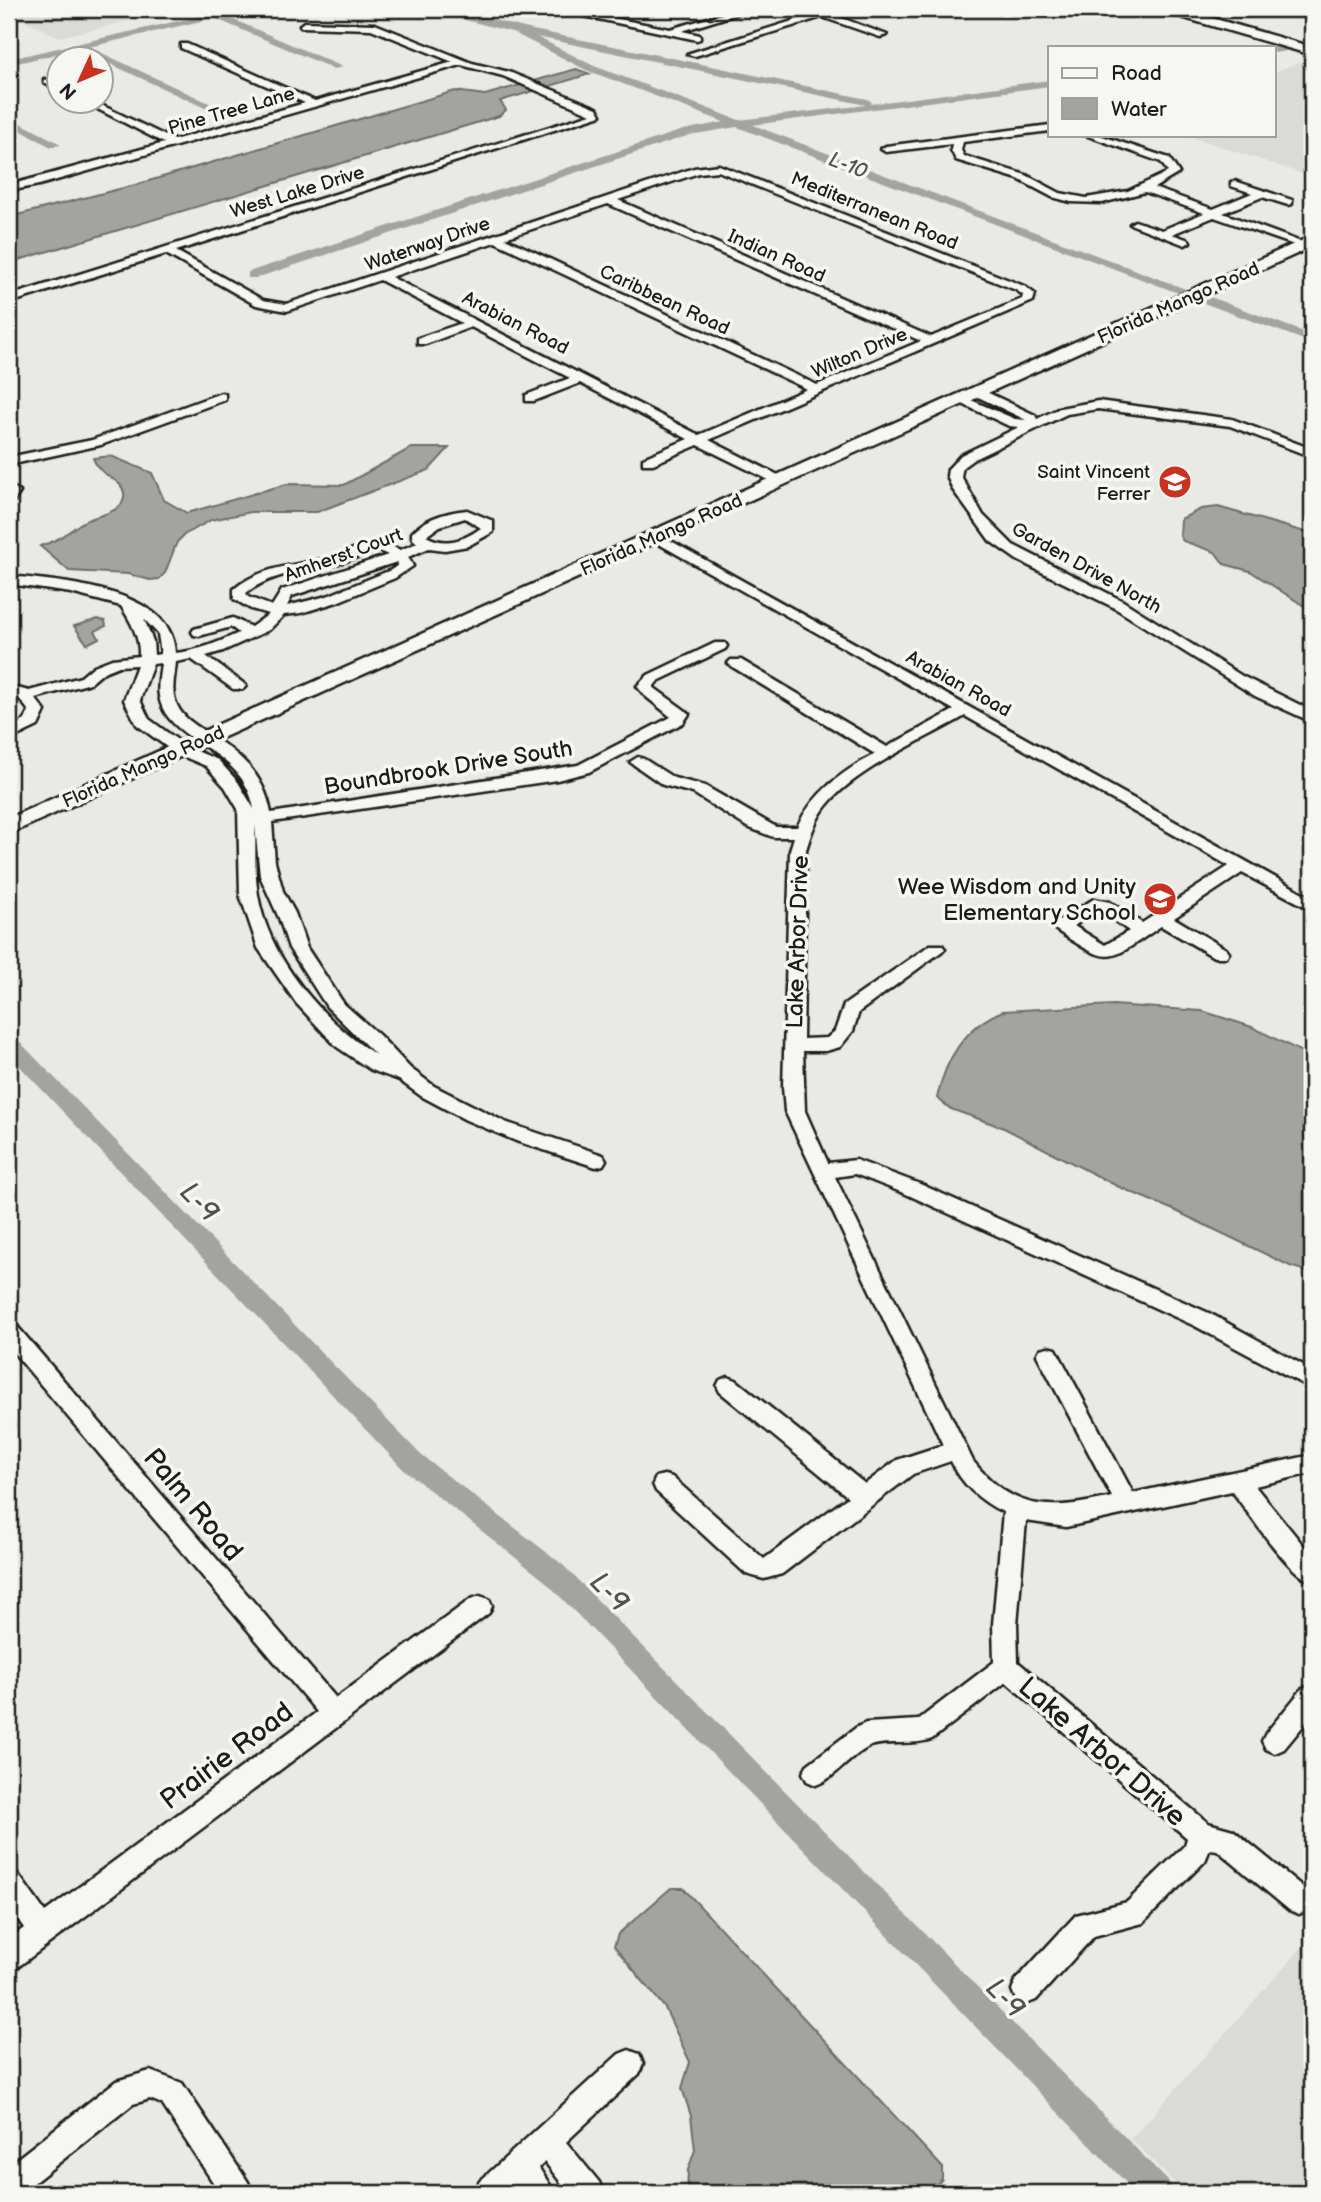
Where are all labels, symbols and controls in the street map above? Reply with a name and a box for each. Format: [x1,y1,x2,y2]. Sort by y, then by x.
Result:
north arrow [46,46,116,116]
legend [1048,46,1276,136]
text: Road [1111,61,1162,86]
text: N [56,78,82,104]
street label: Pine Tree Lane [165,82,297,141]
text: Water [1111,97,1167,122]
water label: L-10 [825,147,872,185]
street label: West Lake Drive [228,161,367,224]
street label: Mediterranean Road [788,167,961,255]
street label: Waterway Drive [362,212,493,277]
street label: Indian Road [724,225,829,288]
street label: Florida Mango Road [1094,257,1263,349]
street label: Caribbean Road [596,260,733,341]
street label: Arabian Road [458,287,572,360]
street label: Wilton Drive [808,323,911,384]
place label: Saint Vincent Ferrer [1037,461,1151,506]
school or university icon: Saint Vincent Ferrer [1156,463,1194,501]
street label: Florida Mango Road [577,489,746,581]
street label: Garden Drive North [1007,518,1165,619]
street label: Amherst Court [281,523,406,587]
street label: Arabian Road [902,646,1015,723]
street label: Florida Mango Road [59,721,228,813]
street label: Boundbrook Drive South [322,735,574,801]
street label: Lake Arbor Drive [781,855,815,1029]
place label: Wee Wisdom and Unity Elementary School [898,873,1137,927]
school or university icon: Wee Wisdom and Unity Elementary School [1141,880,1179,918]
water label: L-9 [173,1176,225,1229]
street label: Palm Road [136,1442,250,1568]
water label: L-9 [583,1566,635,1619]
street label: Lake Arbor Drive [1012,1670,1192,1834]
street label: Prairie Road [154,1695,300,1817]
water label: L-9 [979,1972,1031,2025]

